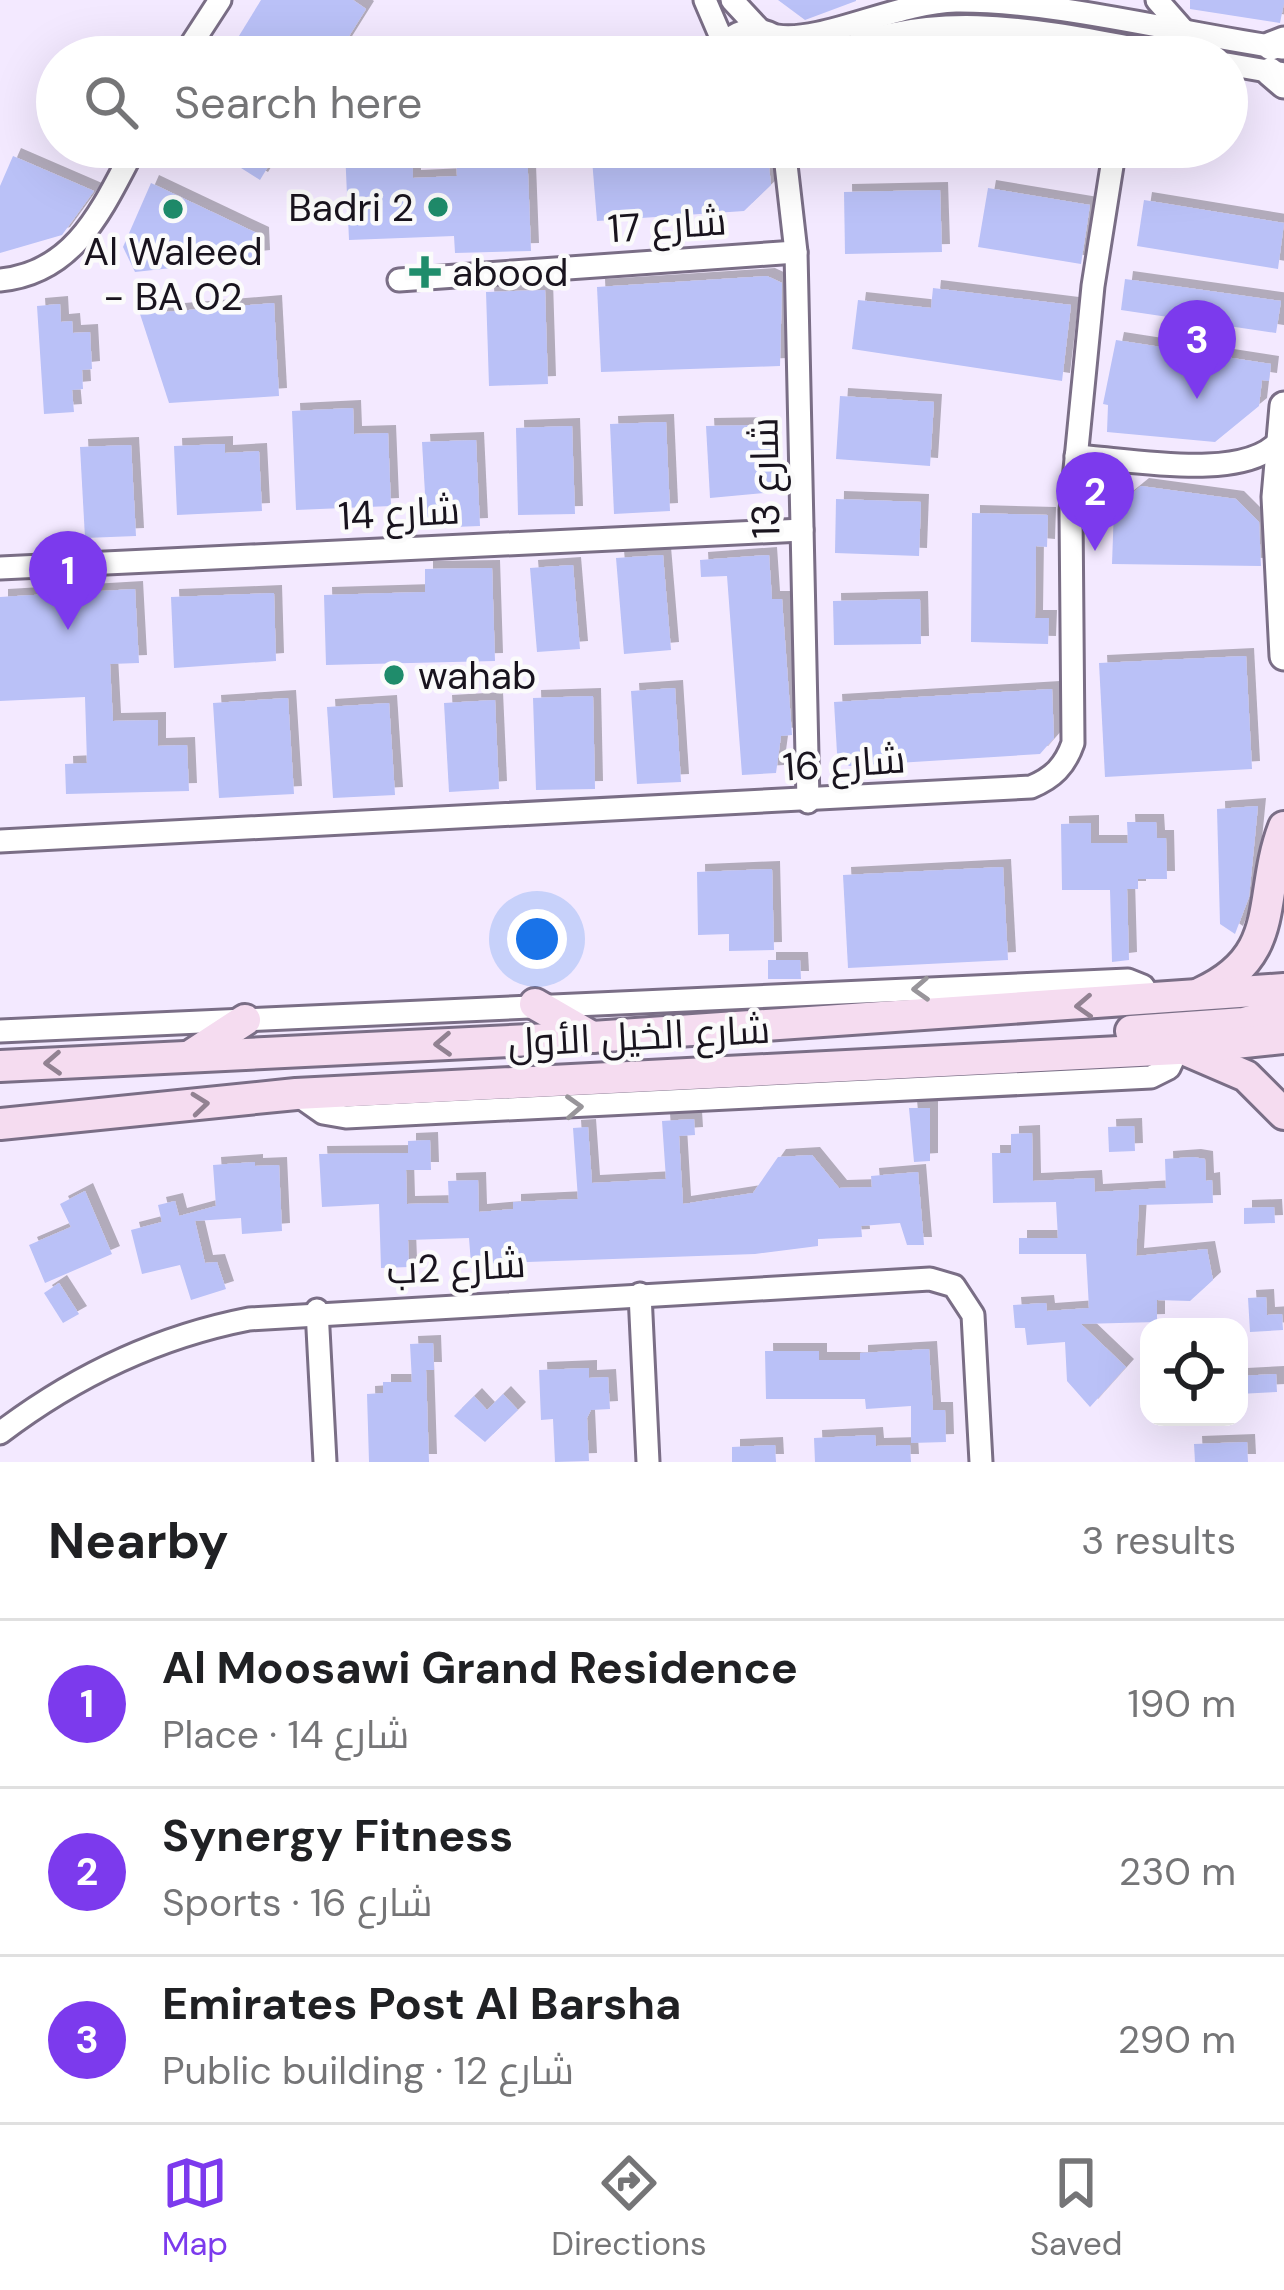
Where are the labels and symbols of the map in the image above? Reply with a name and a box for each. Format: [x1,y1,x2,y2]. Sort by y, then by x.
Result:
place label: Badri 2 [288,182,414,233]
marker: Badri 2 [425,194,451,220]
street label: شارع 17 [606,195,728,256]
marker: Al Waleed - BA 02 [160,196,186,222]
place label: Al Waleed - BA 02 [83,226,263,322]
place label: abood [452,247,568,298]
marker: abood [409,256,441,288]
pin: 3 [1158,300,1236,399]
street label: شارع 13 [738,417,793,539]
pin: 2 [1056,452,1134,551]
street label: شارع 14 [337,484,461,543]
pin: 1 [29,531,107,630]
place label: wahab [418,650,536,701]
marker: wahab [381,662,407,688]
street label: شارع 16 [781,733,907,794]
your location [507,909,567,969]
one-way arrow [911,976,930,1002]
one-way arrow [1074,993,1093,1019]
street label: شارع الخيل الأول [507,1004,772,1069]
one-way arrow [433,1031,452,1057]
one-way arrow [43,1050,62,1076]
one-way arrow [191,1092,210,1117]
one-way arrow [565,1094,584,1120]
street label: شارع 2ب [385,1238,527,1297]

